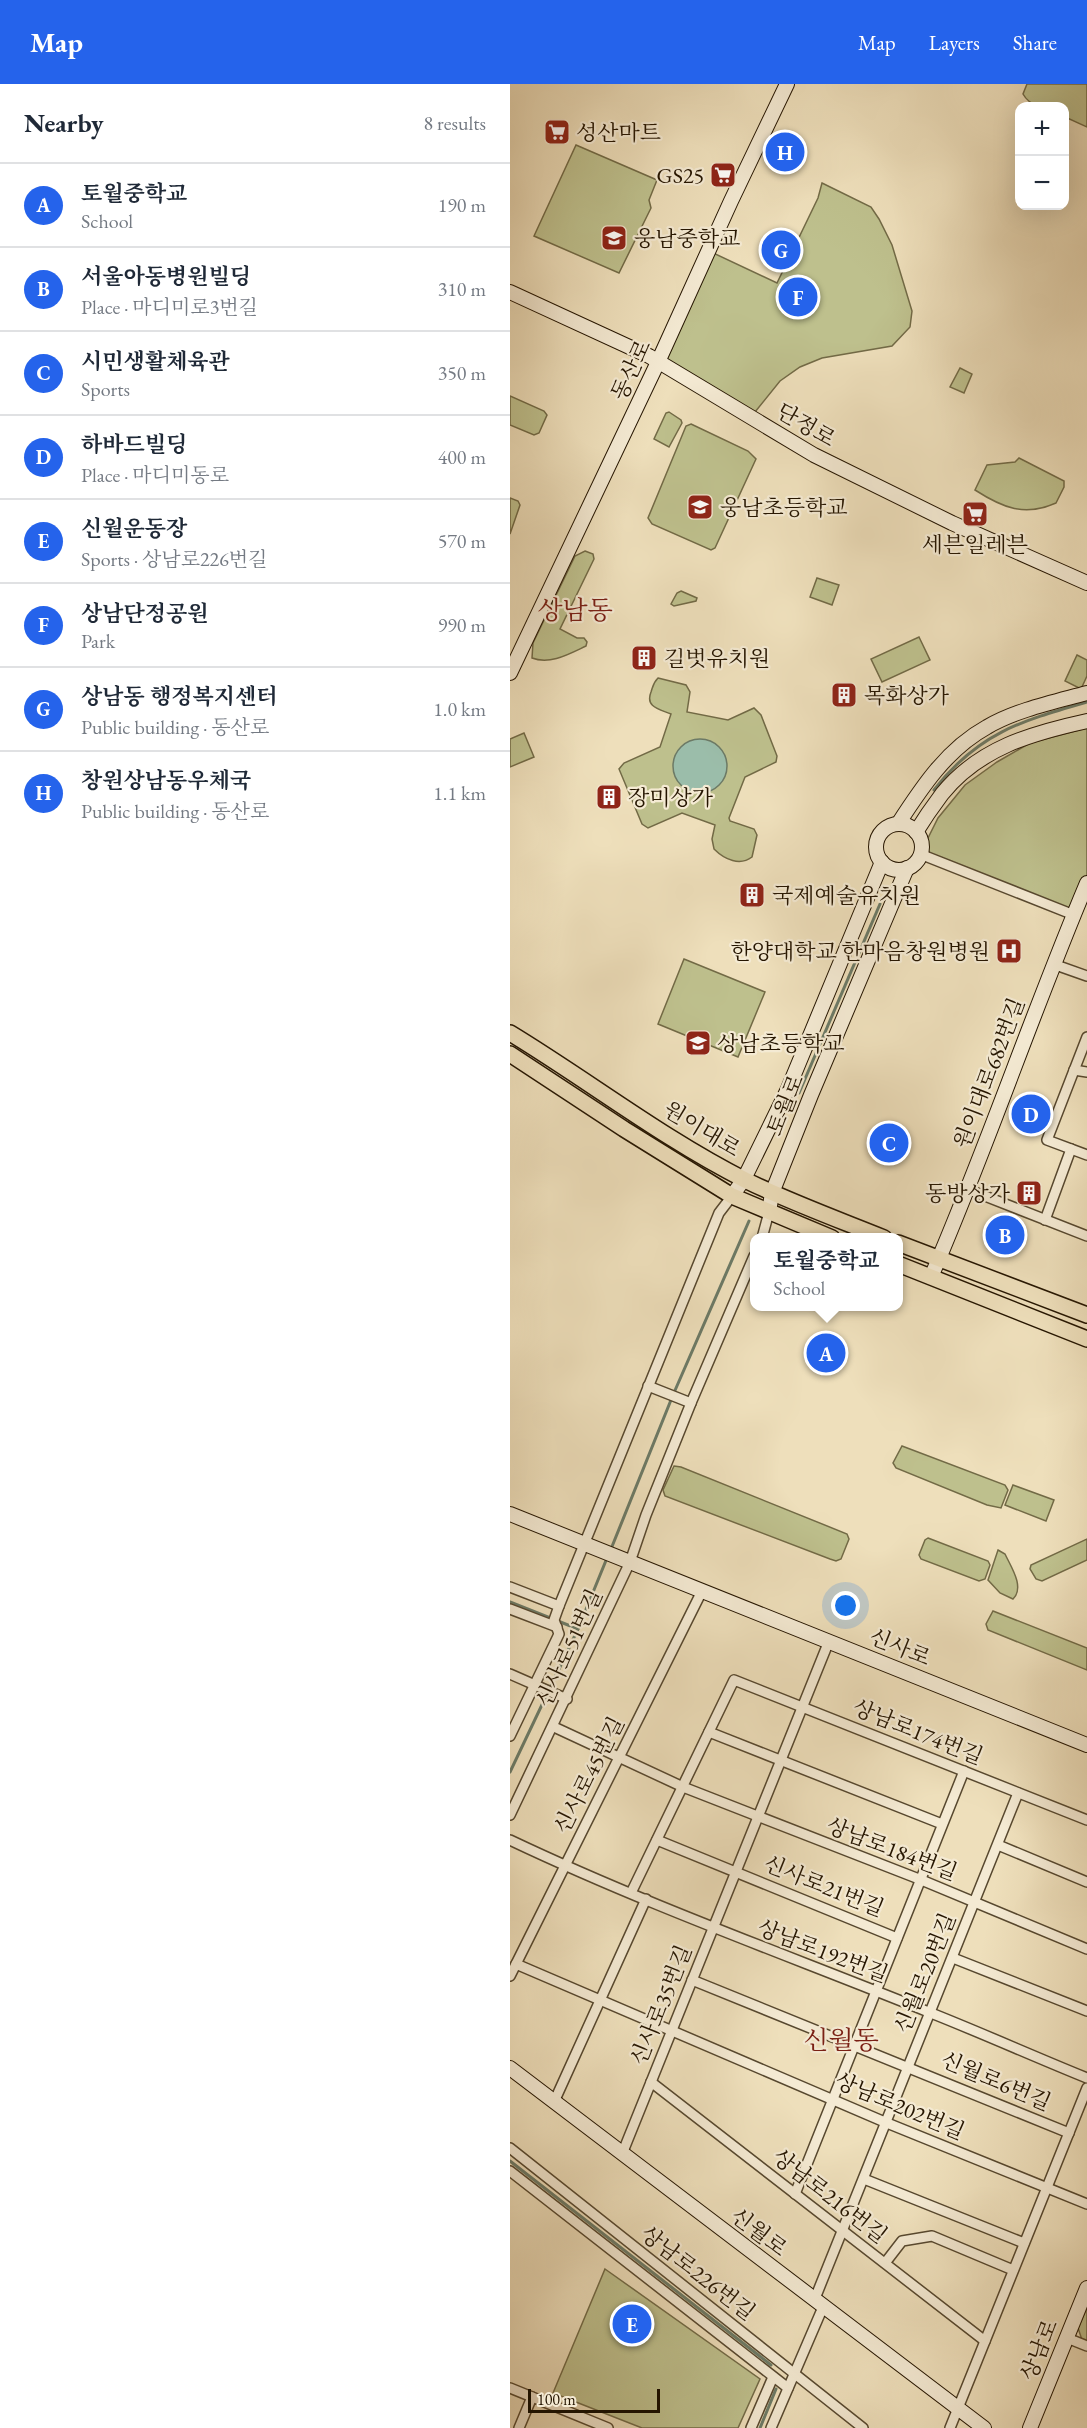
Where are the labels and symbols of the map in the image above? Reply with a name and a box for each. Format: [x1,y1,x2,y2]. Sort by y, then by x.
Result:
supermarket icon: 성산마트 [542,117,572,147]
place label: 성산마트 [576,118,661,147]
pin: H [766,130,804,174]
supermarket icon: GS25 [708,160,738,190]
place label: GS25 [657,161,704,190]
school or university icon: 웅남중학교 [599,223,629,253]
place label: 웅남중학교 [634,224,740,253]
pin: G [762,228,800,272]
pin: F [778,274,818,320]
street label: 동산로 [604,335,658,405]
street label: 단정로 [771,397,841,453]
school or university icon: 웅남초등학교 [685,492,715,522]
place label: 웅남초등학교 [720,493,848,522]
supermarket icon: 세븐일레븐 [960,499,990,529]
place label: 세븐일레븐 [922,530,1028,559]
district label: 상남동 [537,593,613,627]
building icon: 길벗유치원 [629,643,659,673]
place label: 길벗유치원 [664,644,770,673]
building icon: 목화상가 [829,680,859,710]
place label: 목화상가 [864,681,950,710]
building icon: 장미상가 [594,782,624,812]
place label: 장미상가 [628,783,714,812]
building icon: 국제예술유치원 [737,880,767,910]
place label: 국제예술유치원 [772,881,921,910]
hospital icon: 한양대학교 한마음창원병원 [994,936,1024,966]
place label: 한양대학교 한마음창원병원 [731,937,990,966]
street label: 원이대로682번길 [947,993,1031,1153]
school or university icon: 상남초등학교 [683,1028,713,1058]
place label: 상남초등학교 [717,1029,845,1058]
street label: 토월로 [760,1070,810,1140]
pin: D [1012,1092,1050,1136]
street label: 원이대로 [658,1095,746,1163]
pin: C [870,1120,908,1166]
building icon: 동방상가 [1014,1178,1044,1208]
place label: 동방상가 [925,1179,1011,1208]
pin: B [986,1212,1024,1258]
pin: A [806,1330,846,1376]
street label: 신사로51번길 [529,1584,609,1712]
your location [831,1591,860,1620]
street label: 신사로 [865,1622,935,1672]
street label: 상남로174번길 [849,1693,987,1771]
street label: 신사로45번길 [547,1712,631,1838]
street label: 상남로184번길 [822,1811,962,1887]
street label: 신사로21번길 [760,1849,888,1923]
street label: 신월로20번길 [888,1909,962,2037]
street label: 상남로192번길 [753,1913,893,1989]
street label: 신사로35번길 [624,1941,698,2069]
district label: 신월동 [803,2023,879,2057]
street label: 신월로6번길 [937,2045,1055,2117]
street label: 상남로202번길 [831,2066,969,2146]
street label: 상남로216번길 [767,2142,893,2250]
street label: 신월로 [725,2201,793,2263]
street label: 상남로226번길 [635,2219,761,2327]
pin: E [612,2302,652,2346]
street label: 상남로 [1014,2315,1064,2385]
scale bar [528,2386,660,2414]

